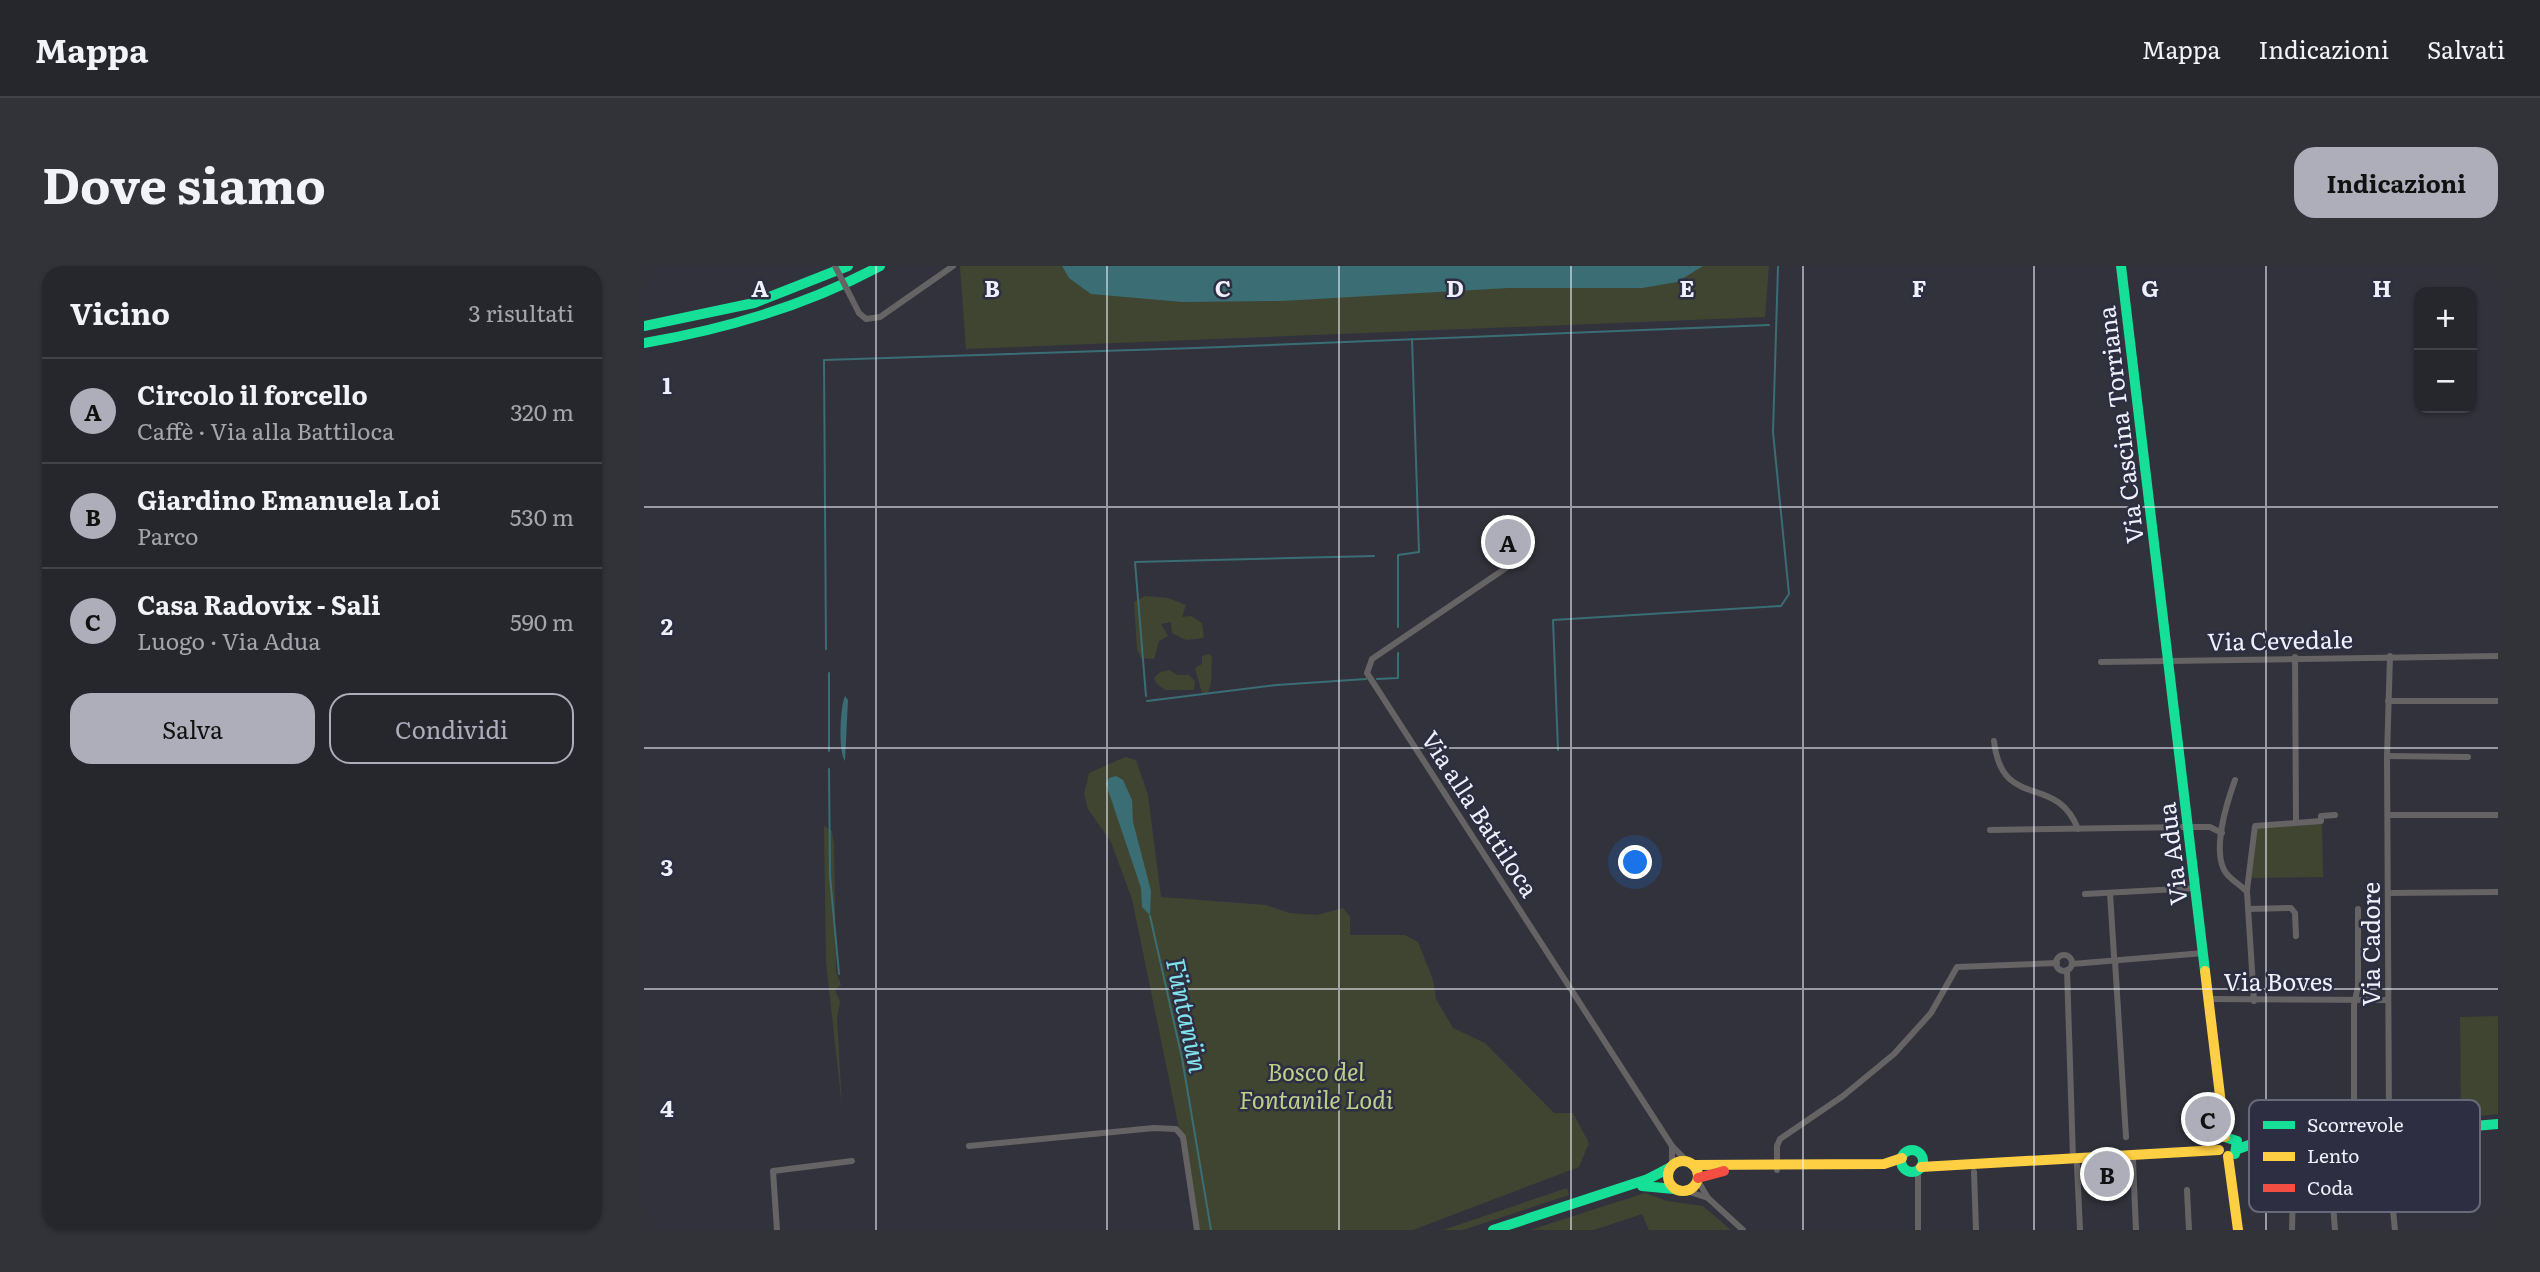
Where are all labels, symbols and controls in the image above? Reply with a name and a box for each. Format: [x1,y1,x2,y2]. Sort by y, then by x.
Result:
text: Mappa [35,24,148,73]
text: Mappa [2142,31,2220,66]
text: Indicazioni [2258,31,2389,66]
text: Salvati [2427,31,2505,66]
text: Dove siamo [42,146,326,219]
button: Indicazioni [2294,147,2498,218]
text: A [751,270,769,304]
text: B [984,270,1000,304]
text: C [1215,270,1231,304]
text: D [1446,270,1464,304]
text: E [1679,270,1695,304]
text: F [1912,270,1927,304]
text: G [2141,270,2159,304]
text: H [2372,270,2392,304]
map controls [2414,287,2477,413]
button: + [2414,287,2477,350]
text: Vicino [70,290,170,334]
text: 3 risultati [468,295,574,329]
street label: Via Cascina Torriana [2087,304,2151,546]
button: − [2414,350,2477,413]
text: 1 [662,367,672,401]
text: Circolo il forcello [137,374,368,413]
text: A [84,394,102,428]
text: 320 m [510,394,574,428]
text: Caffè · Via alla Battiloca [137,413,394,447]
text: Giardino Emanuela Loi [137,479,440,518]
text: B [85,499,101,533]
text: 530 m [510,499,574,533]
pin: A [1485,516,1531,568]
text: Parco [137,518,199,552]
text: Casa Radovix - Sali [137,584,381,623]
text: C [85,604,101,638]
text: 590 m [510,604,574,638]
text: 2 [661,608,673,642]
street label: Via Cevedale [2207,620,2353,658]
text: Luogo · Via Adua [137,623,321,657]
button: Salva [70,693,315,764]
button: Condividi [329,693,574,764]
street label: Via alla Battiloca [1414,723,1548,903]
street label: Via Adua [2147,801,2195,907]
your location [1618,845,1652,879]
text: 3 [661,849,673,883]
street label: Via Cadore [2352,882,2387,1006]
water label: Füntanün [1158,954,1220,1076]
street label: Via Boves [2223,963,2333,998]
park label: Bosco del Fontanile Lodi [1239,1053,1393,1116]
text: 4 [660,1090,674,1124]
pin: C [2185,1093,2231,1145]
legend [2249,1100,2480,1212]
text: Scorrevole [2307,1110,2404,1138]
text: Lento [2307,1141,2360,1169]
pin: B [2084,1148,2130,1200]
text: Coda [2307,1173,2354,1201]

